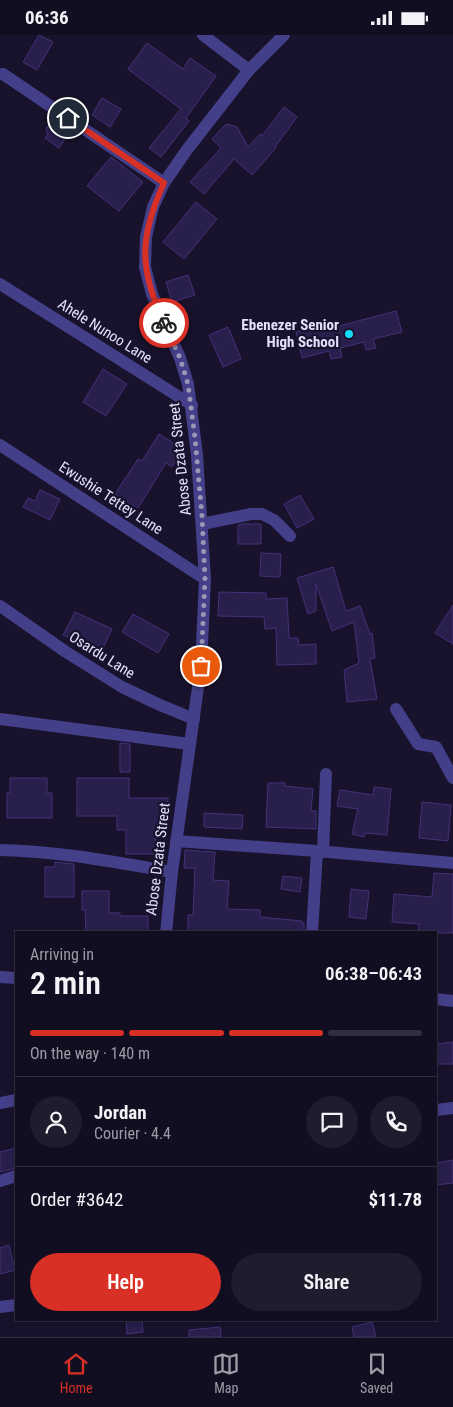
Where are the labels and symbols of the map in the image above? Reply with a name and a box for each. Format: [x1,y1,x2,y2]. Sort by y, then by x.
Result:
pin [47,97,89,139]
street label: Ahele Nunoo Lane [55,295,155,367]
courier [139,298,189,348]
place label: Ebenezer Senior High School [241,316,339,351]
marker: Ebenezer Senior High School [343,328,355,340]
street label: Abose Dzata Street [165,402,195,516]
street label: Ewushie Tettey Lane [56,458,166,538]
street label: Osardu Lane [66,628,138,682]
pin [180,645,222,687]
street label: Abose Dzata Street [142,802,174,916]

